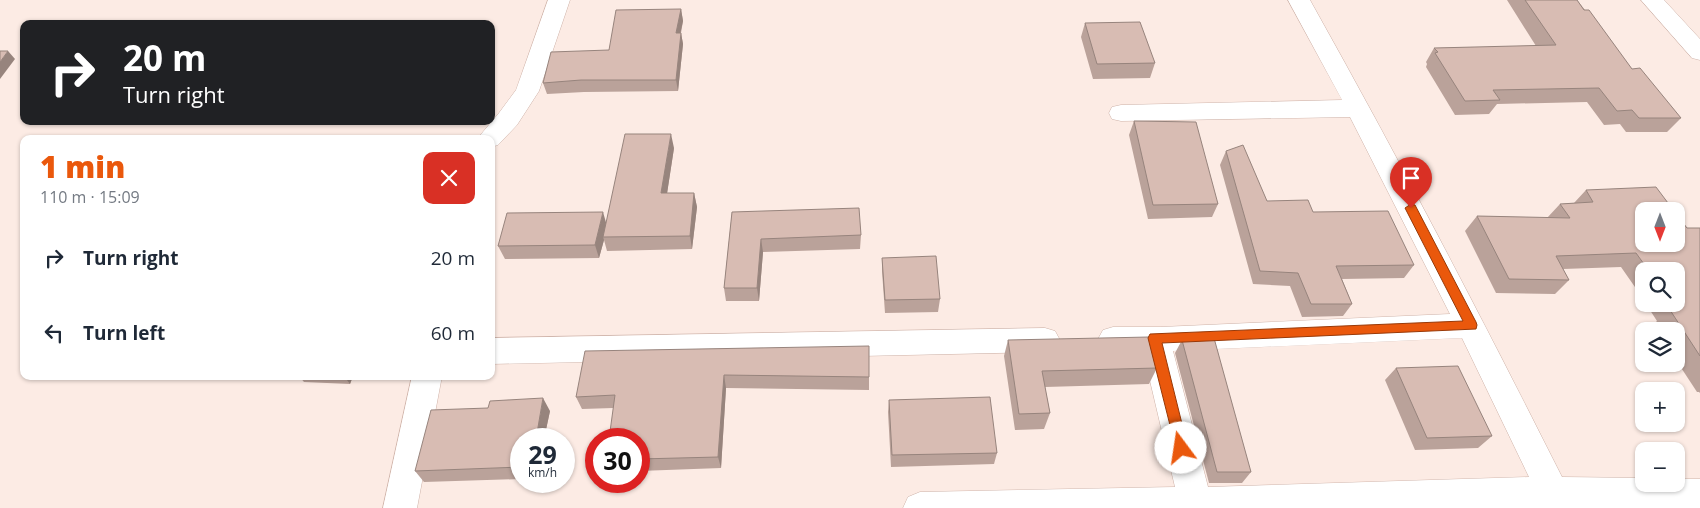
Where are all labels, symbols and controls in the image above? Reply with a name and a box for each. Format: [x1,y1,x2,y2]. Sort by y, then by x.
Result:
text: 20 m [123,34,206,81]
icon: right [40,40,105,105]
text: Turn right [123,79,225,109]
text: 1 min [40,146,125,187]
button: close [423,152,475,204]
pin [1390,157,1432,208]
icon: arrive [1397,164,1425,192]
text: 110 m · 15:09 [40,186,140,208]
north arrow [1635,202,1685,252]
map controls [1635,202,1685,492]
icon: right [40,244,68,272]
text: Turn right [83,245,178,271]
text: 20 m [431,245,475,271]
button: search [1635,262,1685,312]
icon: left [40,319,68,347]
text: Turn left [83,320,165,346]
text: 60 m [431,320,475,346]
button: layers [1635,322,1685,372]
button: + [1635,382,1685,432]
position arrow [1154,421,1206,473]
speed limit sign: 30 [585,428,650,493]
text: 29 [528,437,557,471]
button: − [1635,442,1685,492]
text: km/h [528,464,557,481]

